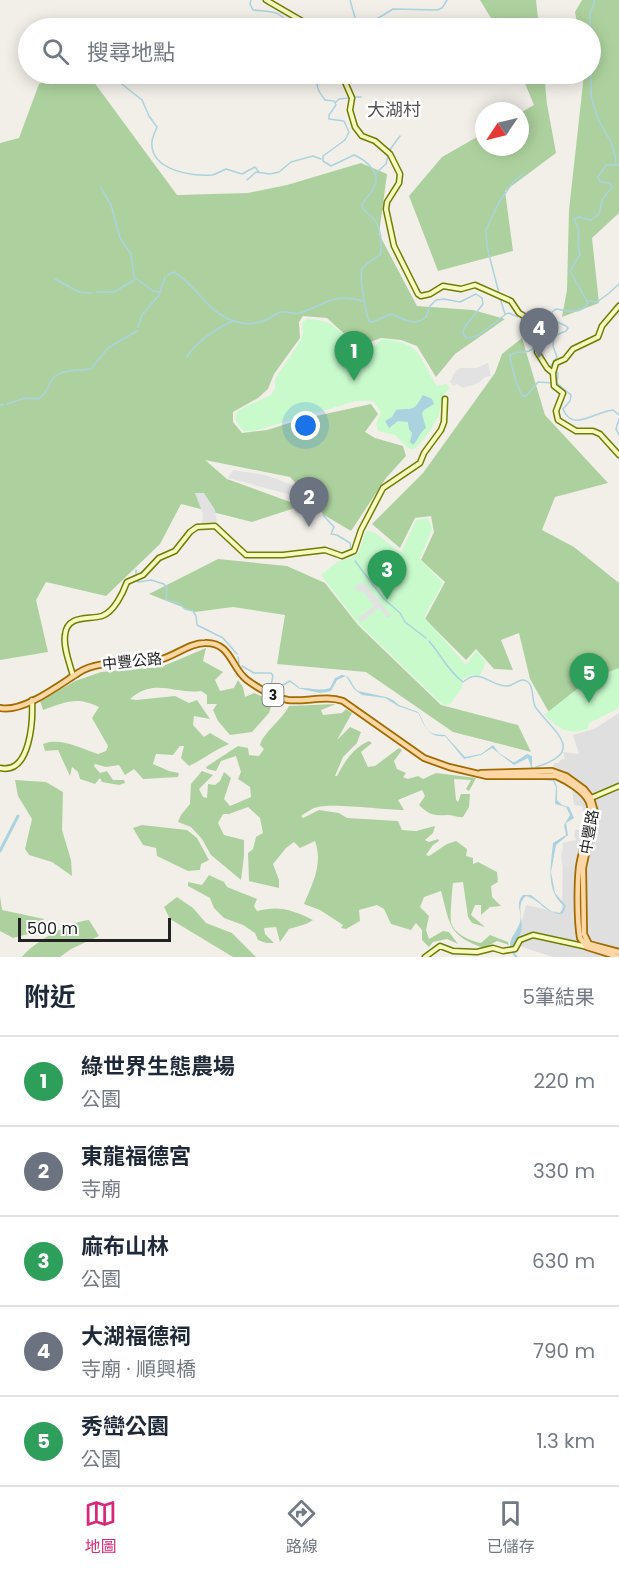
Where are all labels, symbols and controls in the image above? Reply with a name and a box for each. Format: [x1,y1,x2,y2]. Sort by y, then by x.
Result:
search box [18,18,601,84]
icon: search [39,35,72,68]
text: 搜尋地點 [87,37,175,68]
district label: 大湖村 [367,97,421,122]
north arrow [475,102,529,156]
pin: 4 [520,308,558,358]
pin: 1 [334,332,374,381]
your location [291,411,320,440]
pin: 2 [290,478,328,527]
pin: 3 [368,550,406,600]
street label: 中豐公路 [101,647,163,675]
pin: 5 [570,654,608,703]
road number: 3 [262,684,284,706]
street label: 中豐路 [575,808,603,856]
scale bar [18,915,171,942]
text: 500 m [27,917,78,940]
text: 附近 [24,979,76,1015]
text: 5筆結果 [522,983,595,1011]
text: 綠世界生態農場 [81,1051,235,1082]
text: 1 [40,1067,47,1095]
text: 220 m [534,1067,595,1095]
text: 公園 [81,1085,121,1113]
text: 東龍福德宮 [81,1141,191,1172]
text: 2 [38,1157,49,1185]
text: 330 m [533,1157,595,1185]
text: 寺廟 [81,1175,121,1203]
text: 麻布山林 [81,1231,169,1262]
text: 3 [37,1247,50,1275]
text: 630 m [532,1247,595,1275]
text: 公園 [81,1265,121,1293]
text: 大湖福德祠 [81,1321,191,1352]
text: 4 [37,1337,50,1365]
text: 790 m [533,1337,595,1365]
text: 寺廟 · 順興橋 [81,1355,196,1383]
text: 秀巒公園 [81,1411,169,1442]
text: 5 [37,1427,50,1455]
text: 1.3 km [536,1427,595,1455]
text: 公園 [81,1445,121,1473]
tab: 地圖 [84,1497,117,1559]
tab: 路線 [285,1497,318,1559]
tab: 已儲存 [487,1497,535,1559]

